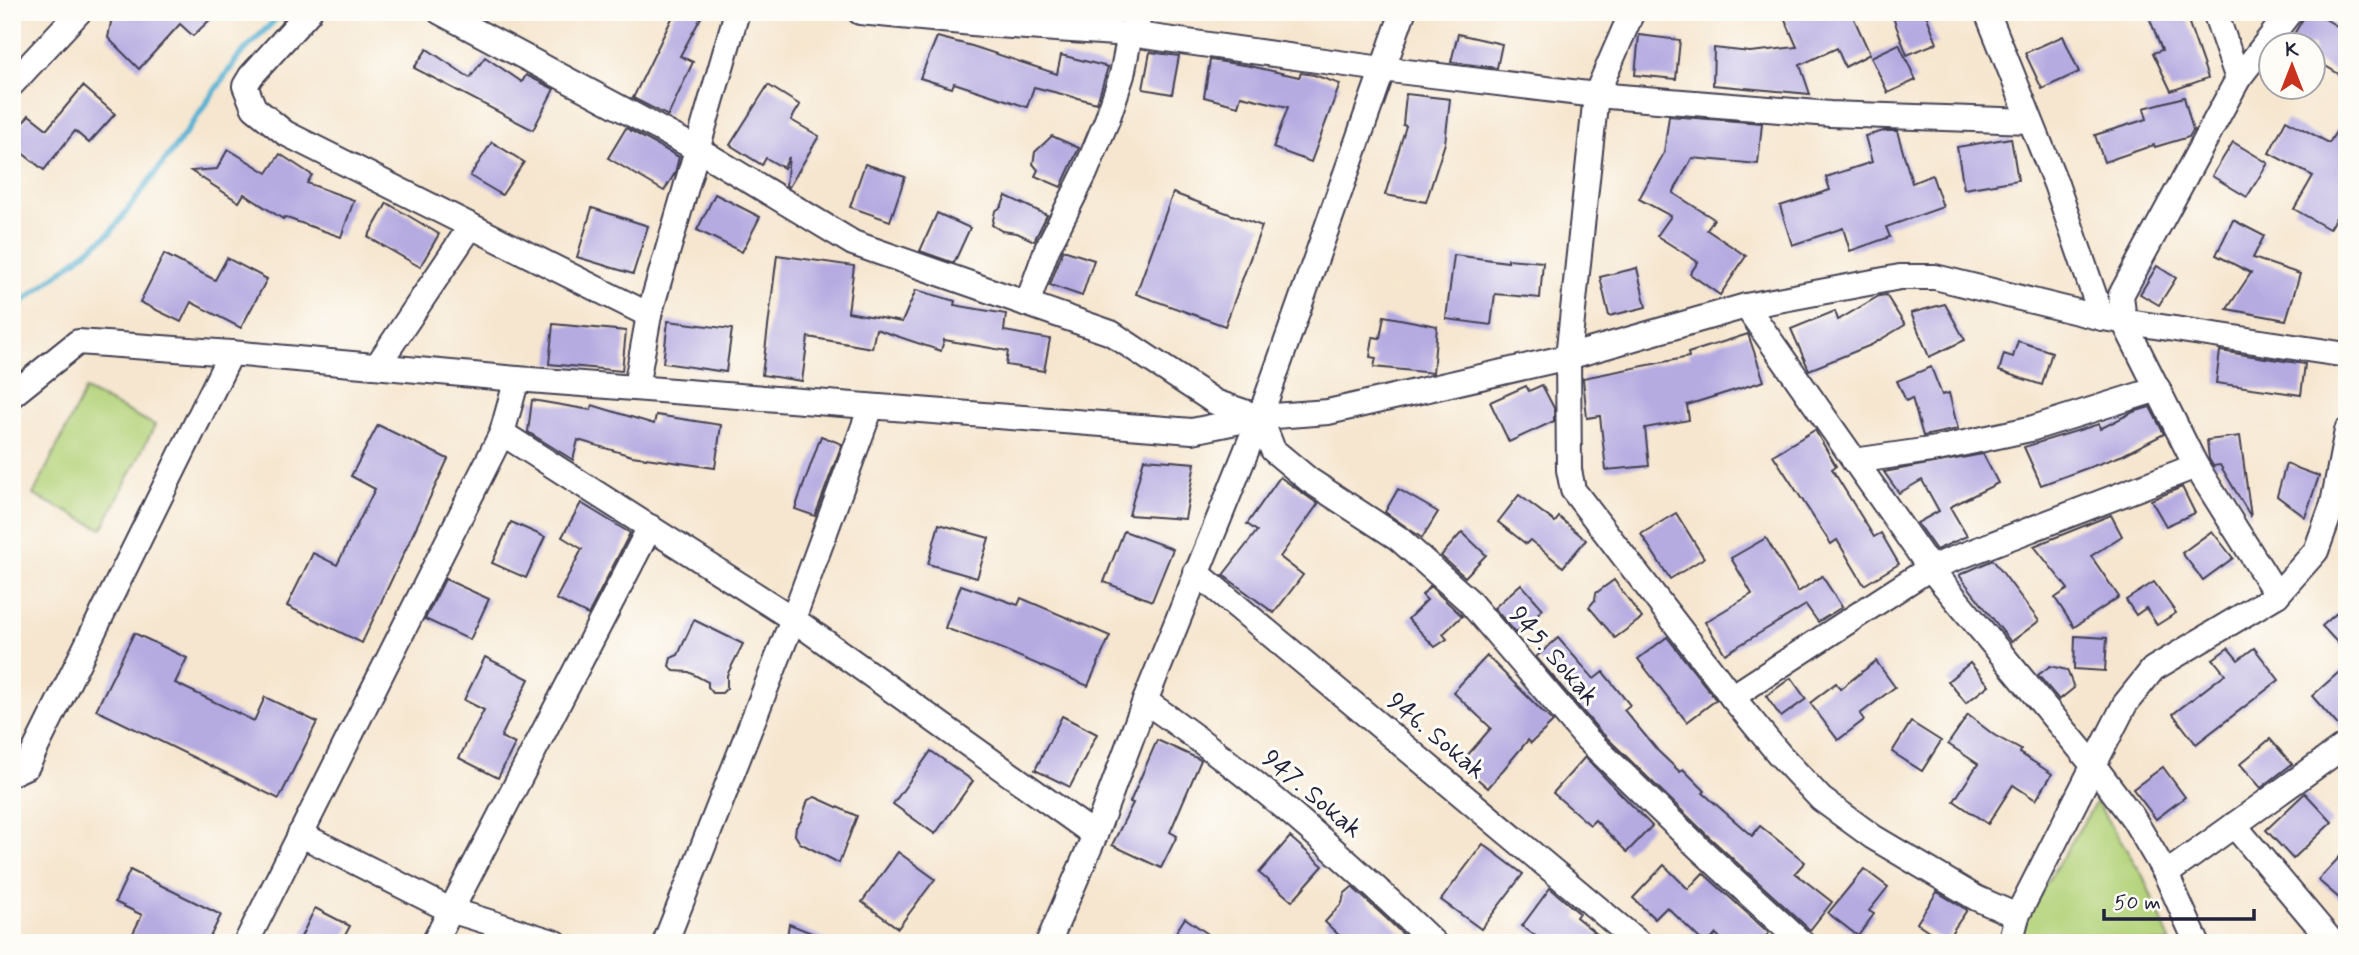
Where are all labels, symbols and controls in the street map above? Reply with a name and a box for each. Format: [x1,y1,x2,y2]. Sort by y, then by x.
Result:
north arrow [2258,32,2328,102]
text: K [2285,38,2299,63]
street label: 945. Sokak [1501,599,1606,713]
street label: 946. Sokak [1379,685,1492,788]
street label: 947. Sokak [1254,743,1369,847]
scale bar [2104,878,2254,922]
text: 50 m [2114,889,2161,917]

